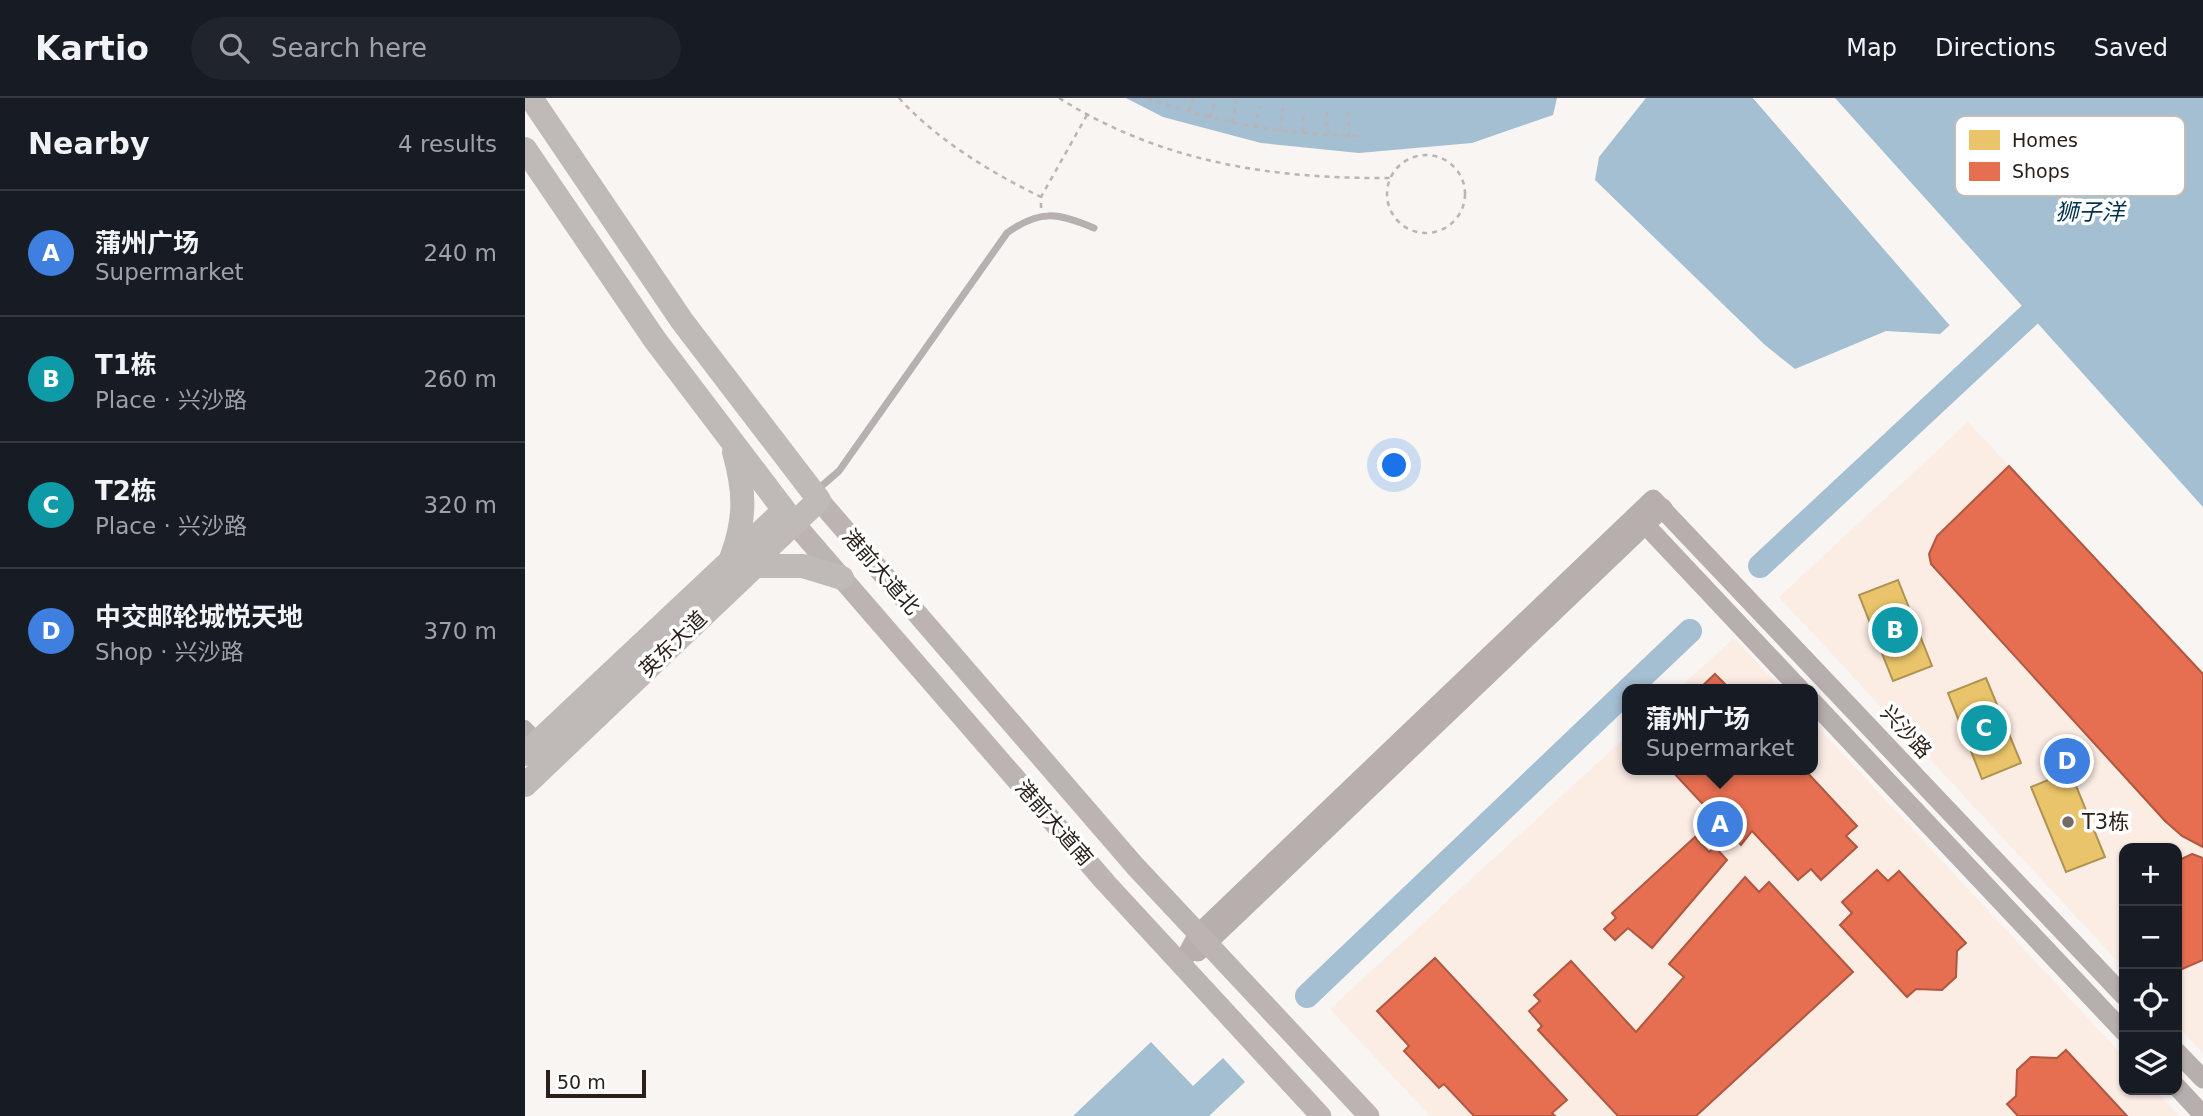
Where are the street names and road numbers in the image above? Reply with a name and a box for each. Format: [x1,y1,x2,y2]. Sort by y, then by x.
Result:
street label: 港前大道北 [838,525,924,619]
street label: 英东大道 [634,606,712,682]
street label: 兴沙路 [1876,701,1936,763]
street label: 港前大道南 [1011,776,1097,870]

